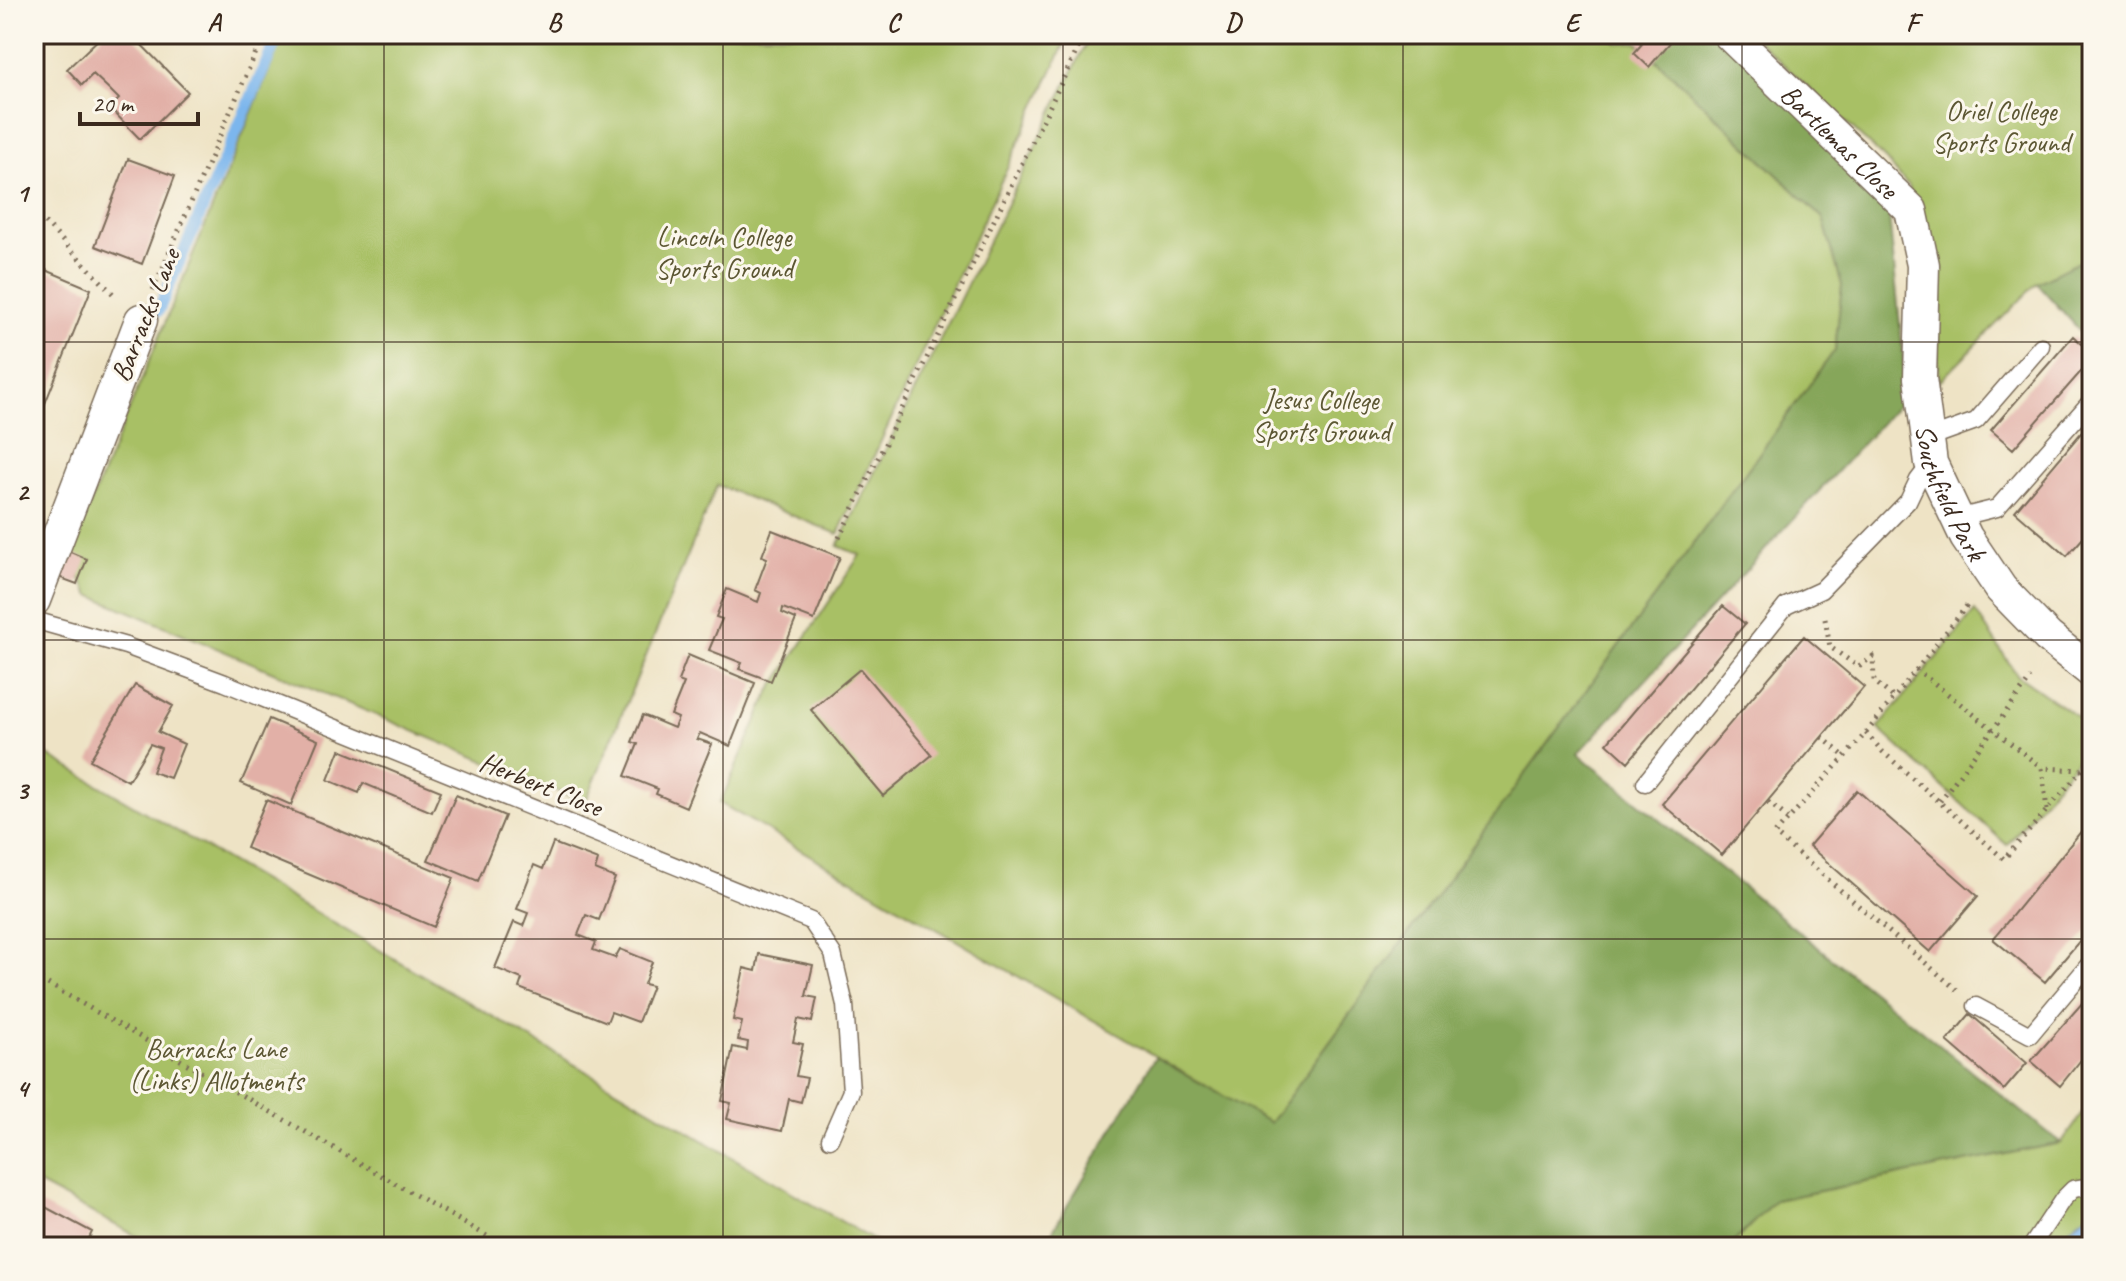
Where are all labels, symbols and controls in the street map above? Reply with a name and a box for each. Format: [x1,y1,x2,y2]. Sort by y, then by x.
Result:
text: A [207,6,222,39]
text: B [547,6,563,39]
text: C [887,6,903,39]
text: D [1225,6,1243,39]
text: E [1565,6,1583,39]
text: F [1906,6,1924,39]
scale bar [80,76,198,126]
street label: Bartlemas Close [1774,76,1907,207]
text: 20 m [92,89,135,119]
park label: Oriel College Sports Ground [1932,93,2074,160]
text: 1 [16,177,31,210]
park label: Lincoln College Sports Ground [655,219,797,286]
street label: Barracks Lane [102,242,188,387]
park label: Jesus College Sports Ground [1252,382,1394,449]
street label: Southfield Park [1909,423,1995,568]
text: 2 [16,475,30,508]
street label: Herbert Close [475,744,609,825]
text: 3 [16,774,30,807]
park label: Barracks Lane (Links) Allotments [129,1031,305,1098]
text: 4 [16,1072,31,1105]

